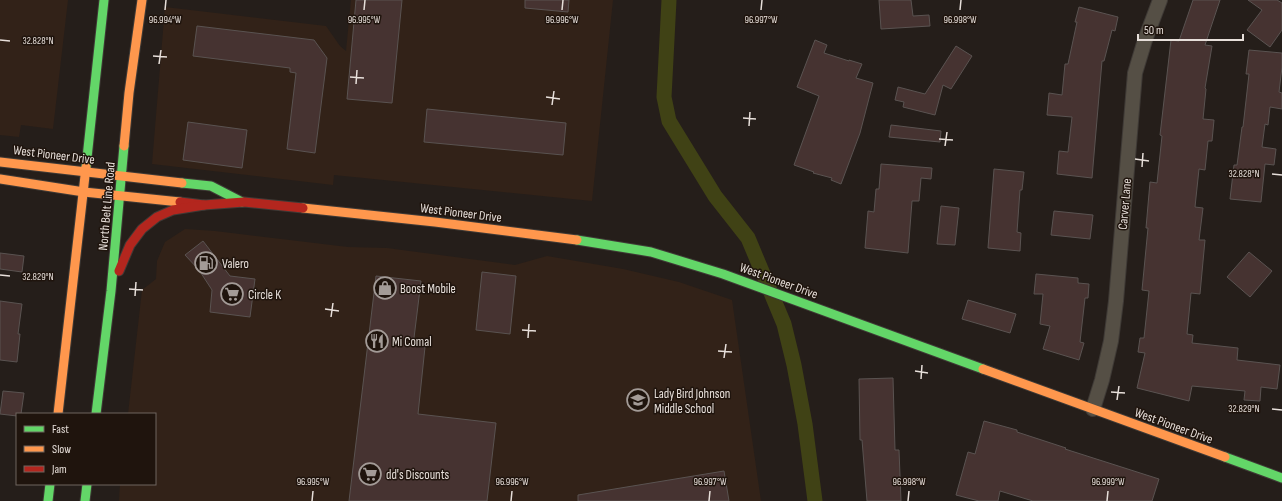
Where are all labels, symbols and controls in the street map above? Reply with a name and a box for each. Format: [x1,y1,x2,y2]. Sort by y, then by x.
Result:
text: 96.994°W [149,14,182,26]
text: 96.995°W [348,14,381,26]
text: 96.996°W [546,14,579,26]
text: 96.997°W [745,14,778,26]
text: 96.998°W [944,14,977,26]
scale bar [1138,16,1243,42]
text: 50 m [1144,23,1164,38]
text: 32.828°N [22,35,54,47]
street label: West Pioneer Drive [12,142,96,168]
street label: North Belt Line Road [95,161,119,251]
text: 32.828°N [1228,168,1260,180]
street label: Carver Lane [1115,178,1135,230]
street label: West Pioneer Drive [419,200,503,226]
fuel station icon: Valero [193,250,219,276]
place label: Valero [222,256,249,272]
street label: West Pioneer Drive [737,259,820,302]
text: 32.829°N [22,271,54,283]
shop icon: Boost Mobile [372,275,398,301]
supermarket icon: Circle K [219,281,245,307]
place label: Boost Mobile [400,281,456,297]
place label: Circle K [248,287,281,303]
restaurant icon: Mi Comal [364,328,390,354]
place label: Mi Comal [392,334,432,350]
place label: Lady Bird Johnson Middle School [654,386,730,417]
school or university icon: Lady Bird Johnson Middle School [625,387,651,413]
text: 32.829°N [1228,403,1260,415]
street label: West Pioneer Drive [1132,404,1215,447]
legend [16,413,156,485]
text: Fast [52,422,69,437]
text: Slow [52,442,71,457]
supermarket icon: dd's Discounts [357,461,383,487]
text: Jam [51,462,67,477]
place label: dd's Discounts [386,467,450,483]
text: 96.995°W [297,476,330,488]
text: 96.996°W [496,476,529,488]
text: 96.997°W [694,476,727,488]
text: 96.998°W [893,476,926,488]
text: 96.999°W [1091,476,1125,488]

